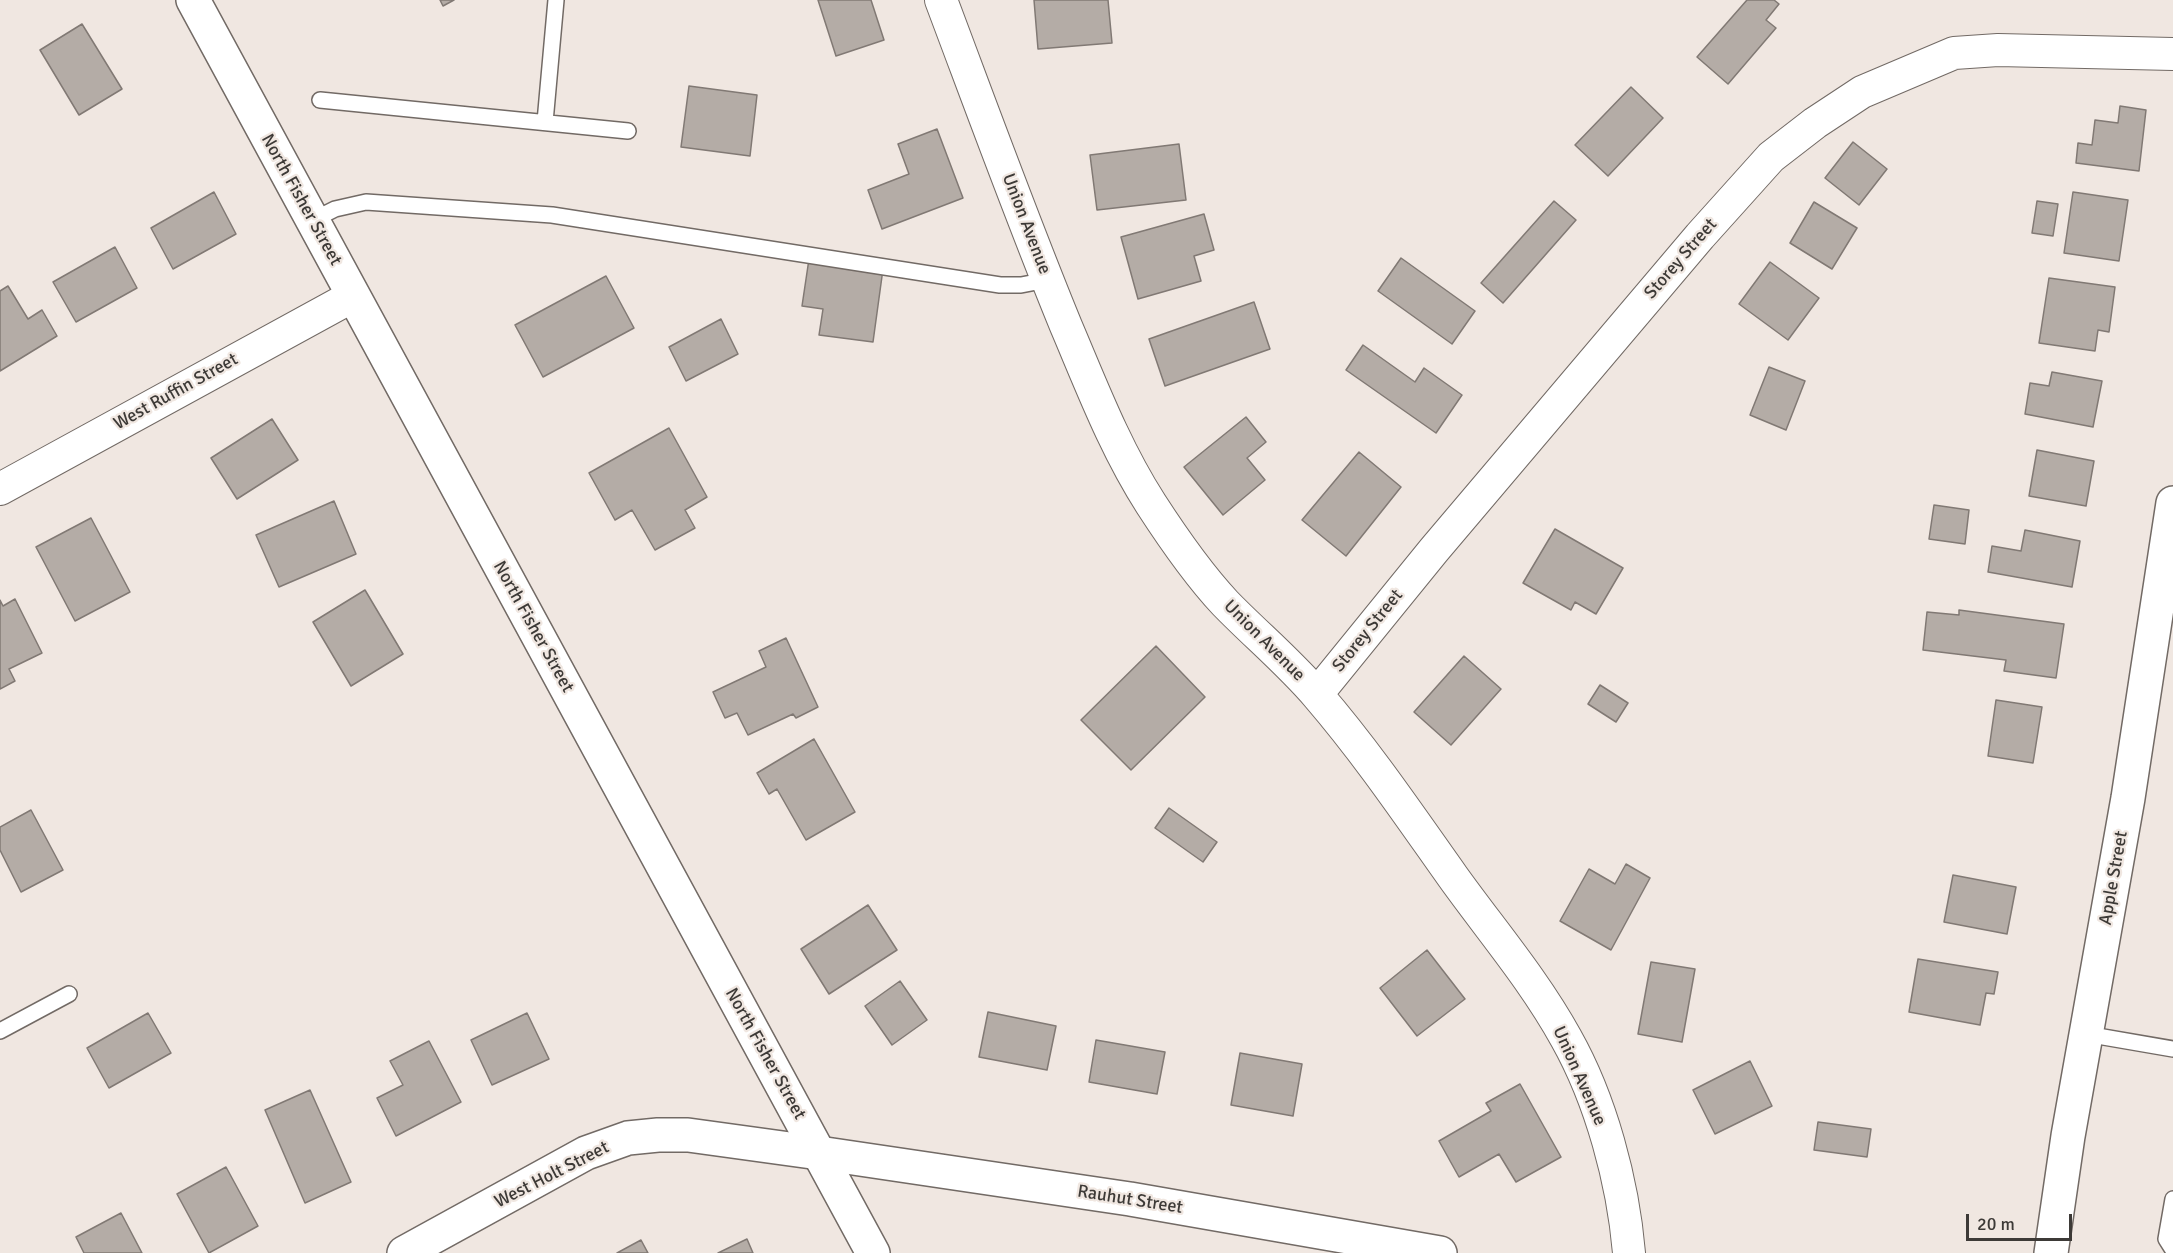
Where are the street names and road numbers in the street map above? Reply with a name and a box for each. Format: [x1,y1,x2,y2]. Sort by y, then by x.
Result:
street label: North Fisher Street [256,130,346,270]
street label: Union Avenue [997,171,1055,277]
street label: Storey Street [1640,214,1722,304]
street label: West Ruffin Street [110,349,242,435]
street label: North Fisher Street [488,557,578,697]
street label: Storey Street [1328,585,1408,677]
street label: Union Avenue [1219,596,1309,686]
street label: Apple Street [2095,829,2133,927]
street label: North Fisher Street [720,984,810,1124]
street label: Union Avenue [1548,1023,1610,1129]
street label: West Holt Street [491,1137,613,1213]
street label: Rauhut Street [1076,1181,1184,1219]

